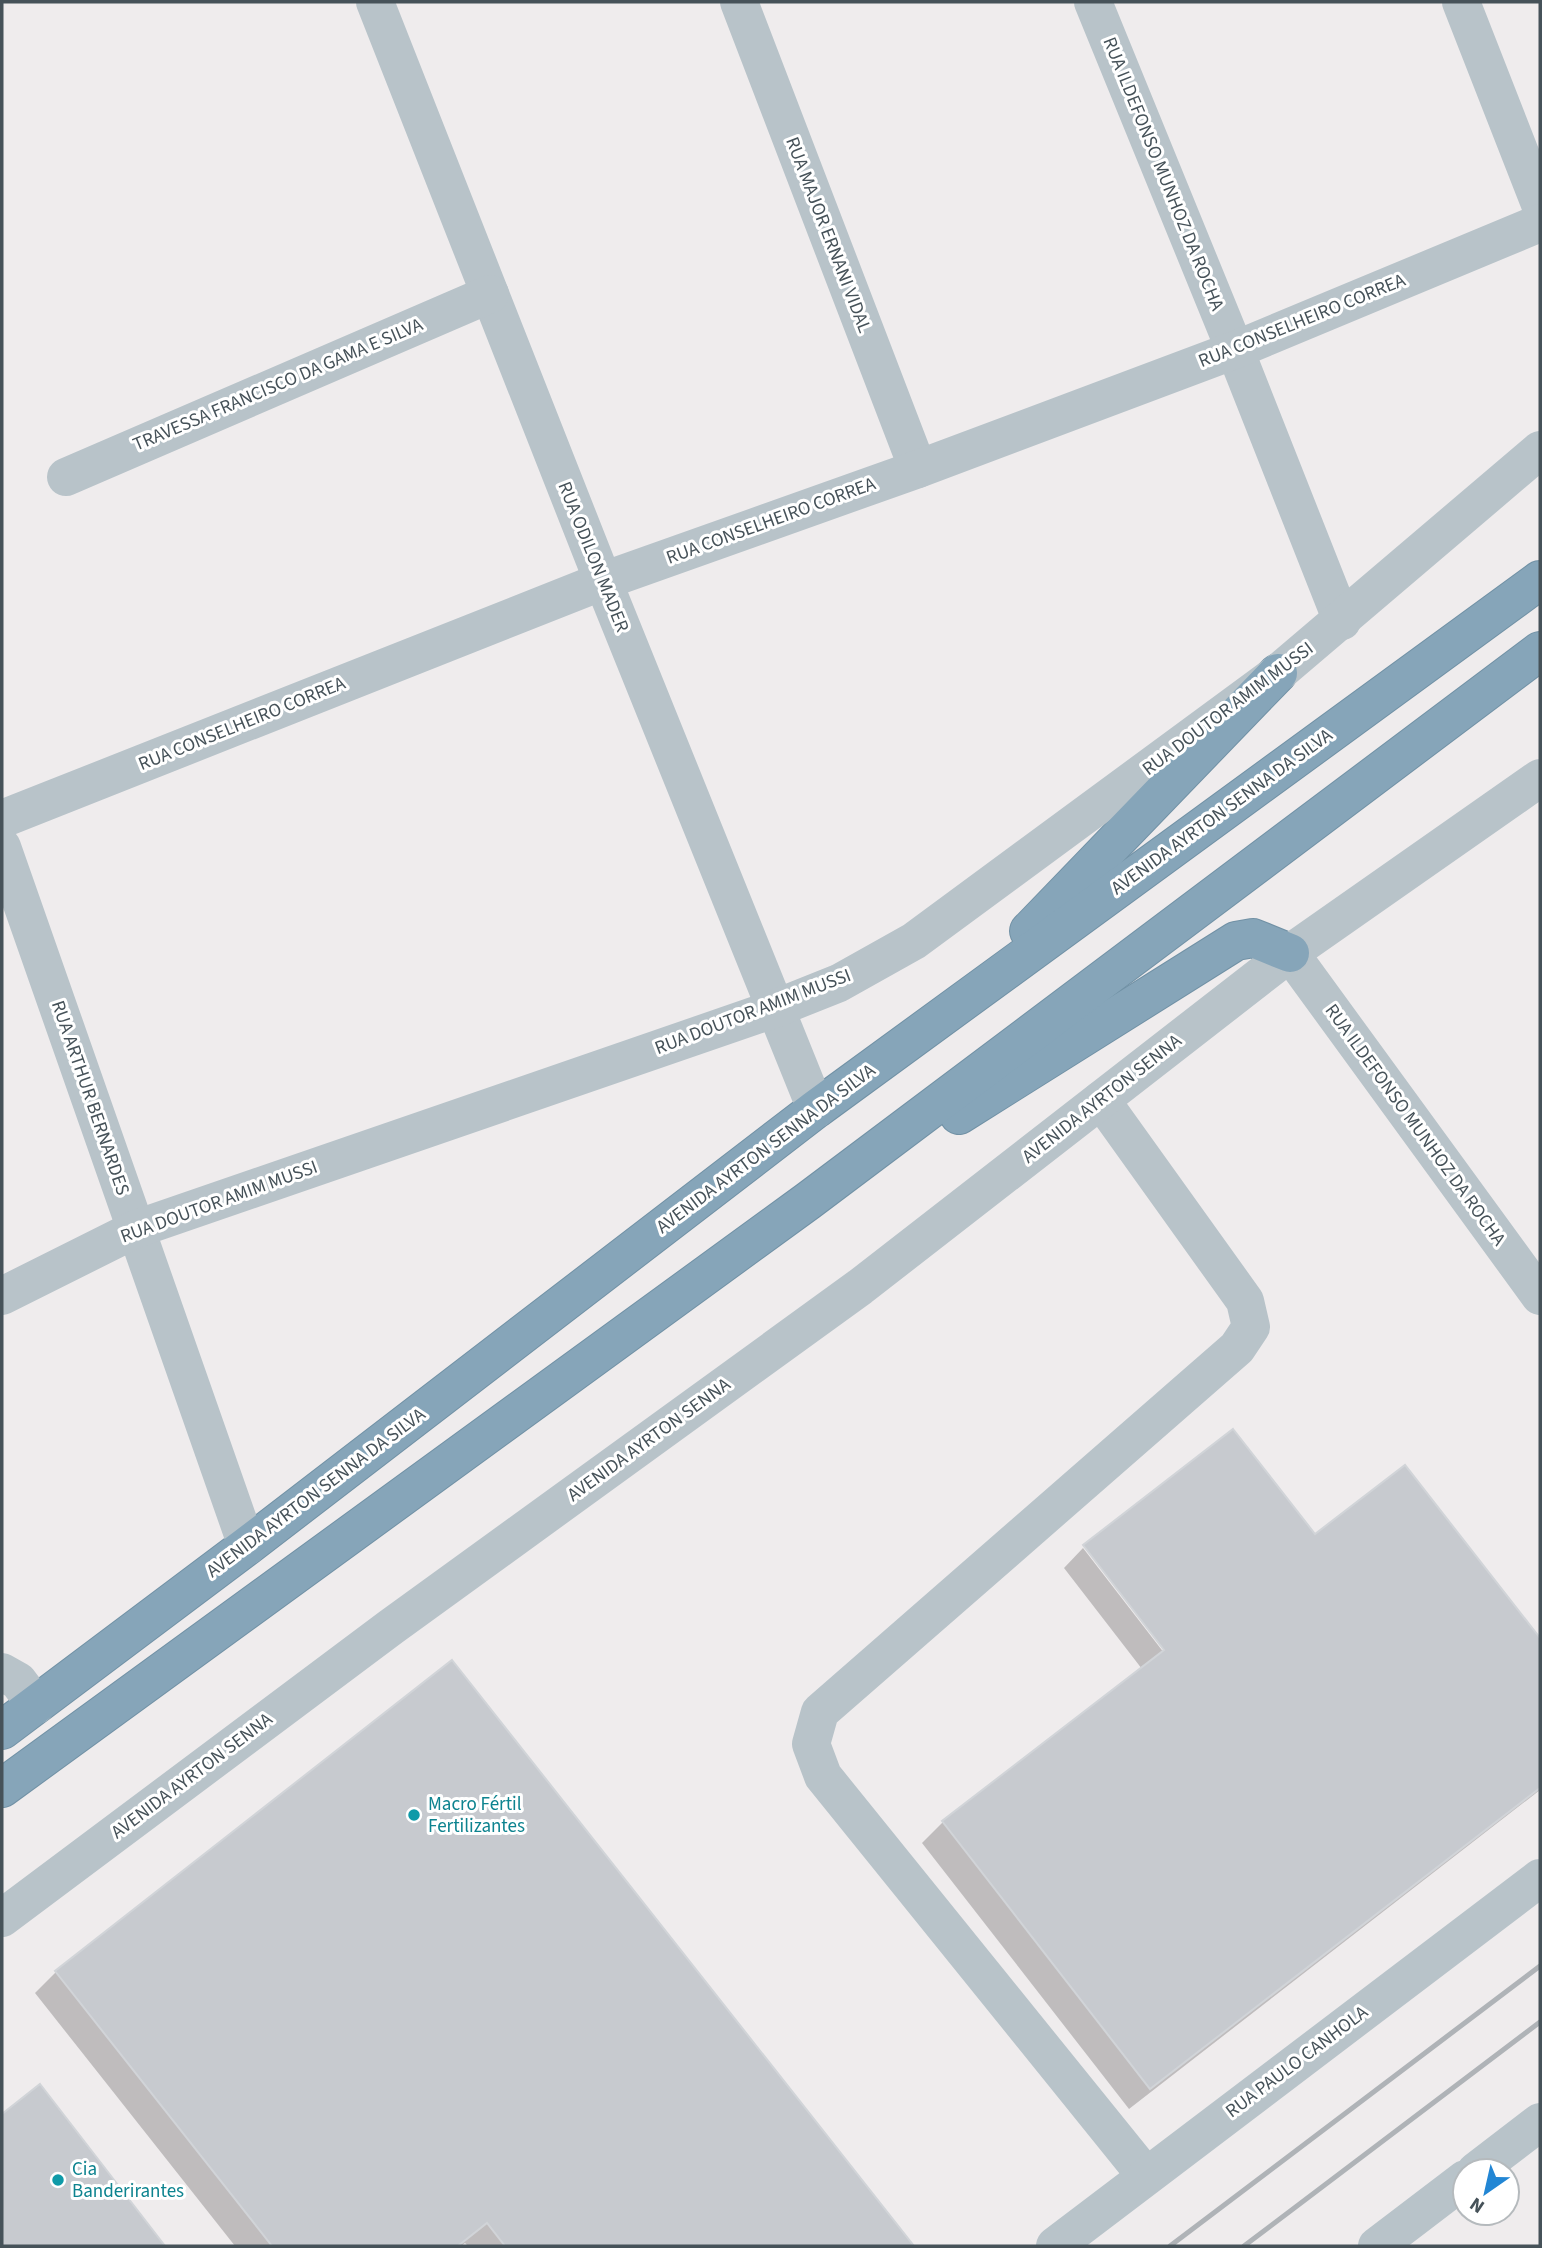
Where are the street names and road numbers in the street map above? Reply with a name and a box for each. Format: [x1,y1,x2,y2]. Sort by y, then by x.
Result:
street label: RUA ILDEFONSO MUNHOZ DA ROCHA [1096,33,1231,316]
street label: RUA MAJOR ERNANI VIDAL [778,133,878,337]
street label: RUA CONSELHEIRO CORREA [1194,267,1410,375]
street label: TRAVESSA FRANCISCO DA GAMA E SILVA [129,311,428,458]
street label: RUA CONSELHEIRO CORREA [663,470,880,571]
street label: RUA ODILON MADER [550,478,636,637]
street label: RUA DOUTOR AMIM MUSSI [1137,636,1319,782]
street label: RUA CONSELHEIRO CORREA [134,670,350,778]
street label: AVENIDA AYRTON SENNA DA SILVA [1106,722,1339,902]
street label: RUA DOUTOR AMIM MUSSI [651,962,855,1062]
street label: RUA ARTHUR BERNARDES [44,997,136,1199]
street label: RUA ILDEFONSO MUNHOZ DA ROCHA [1318,999,1512,1252]
street label: AVENIDA AYRTON SENNA [1016,1028,1188,1170]
street label: AVENIDA AYRTON SENNA DA SILVA [651,1057,882,1240]
street label: RUA DOUTOR AMIM MUSSI [117,1154,321,1250]
street label: AVENIDA AYRTON SENNA [562,1371,737,1509]
street label: AVENIDA AYRTON SENNA DA SILVA [201,1401,432,1584]
street label: AVENIDA AYRTON SENNA [106,1706,279,1846]
street label: RUA PAULO CANHOLA [1220,1999,1374,2125]

